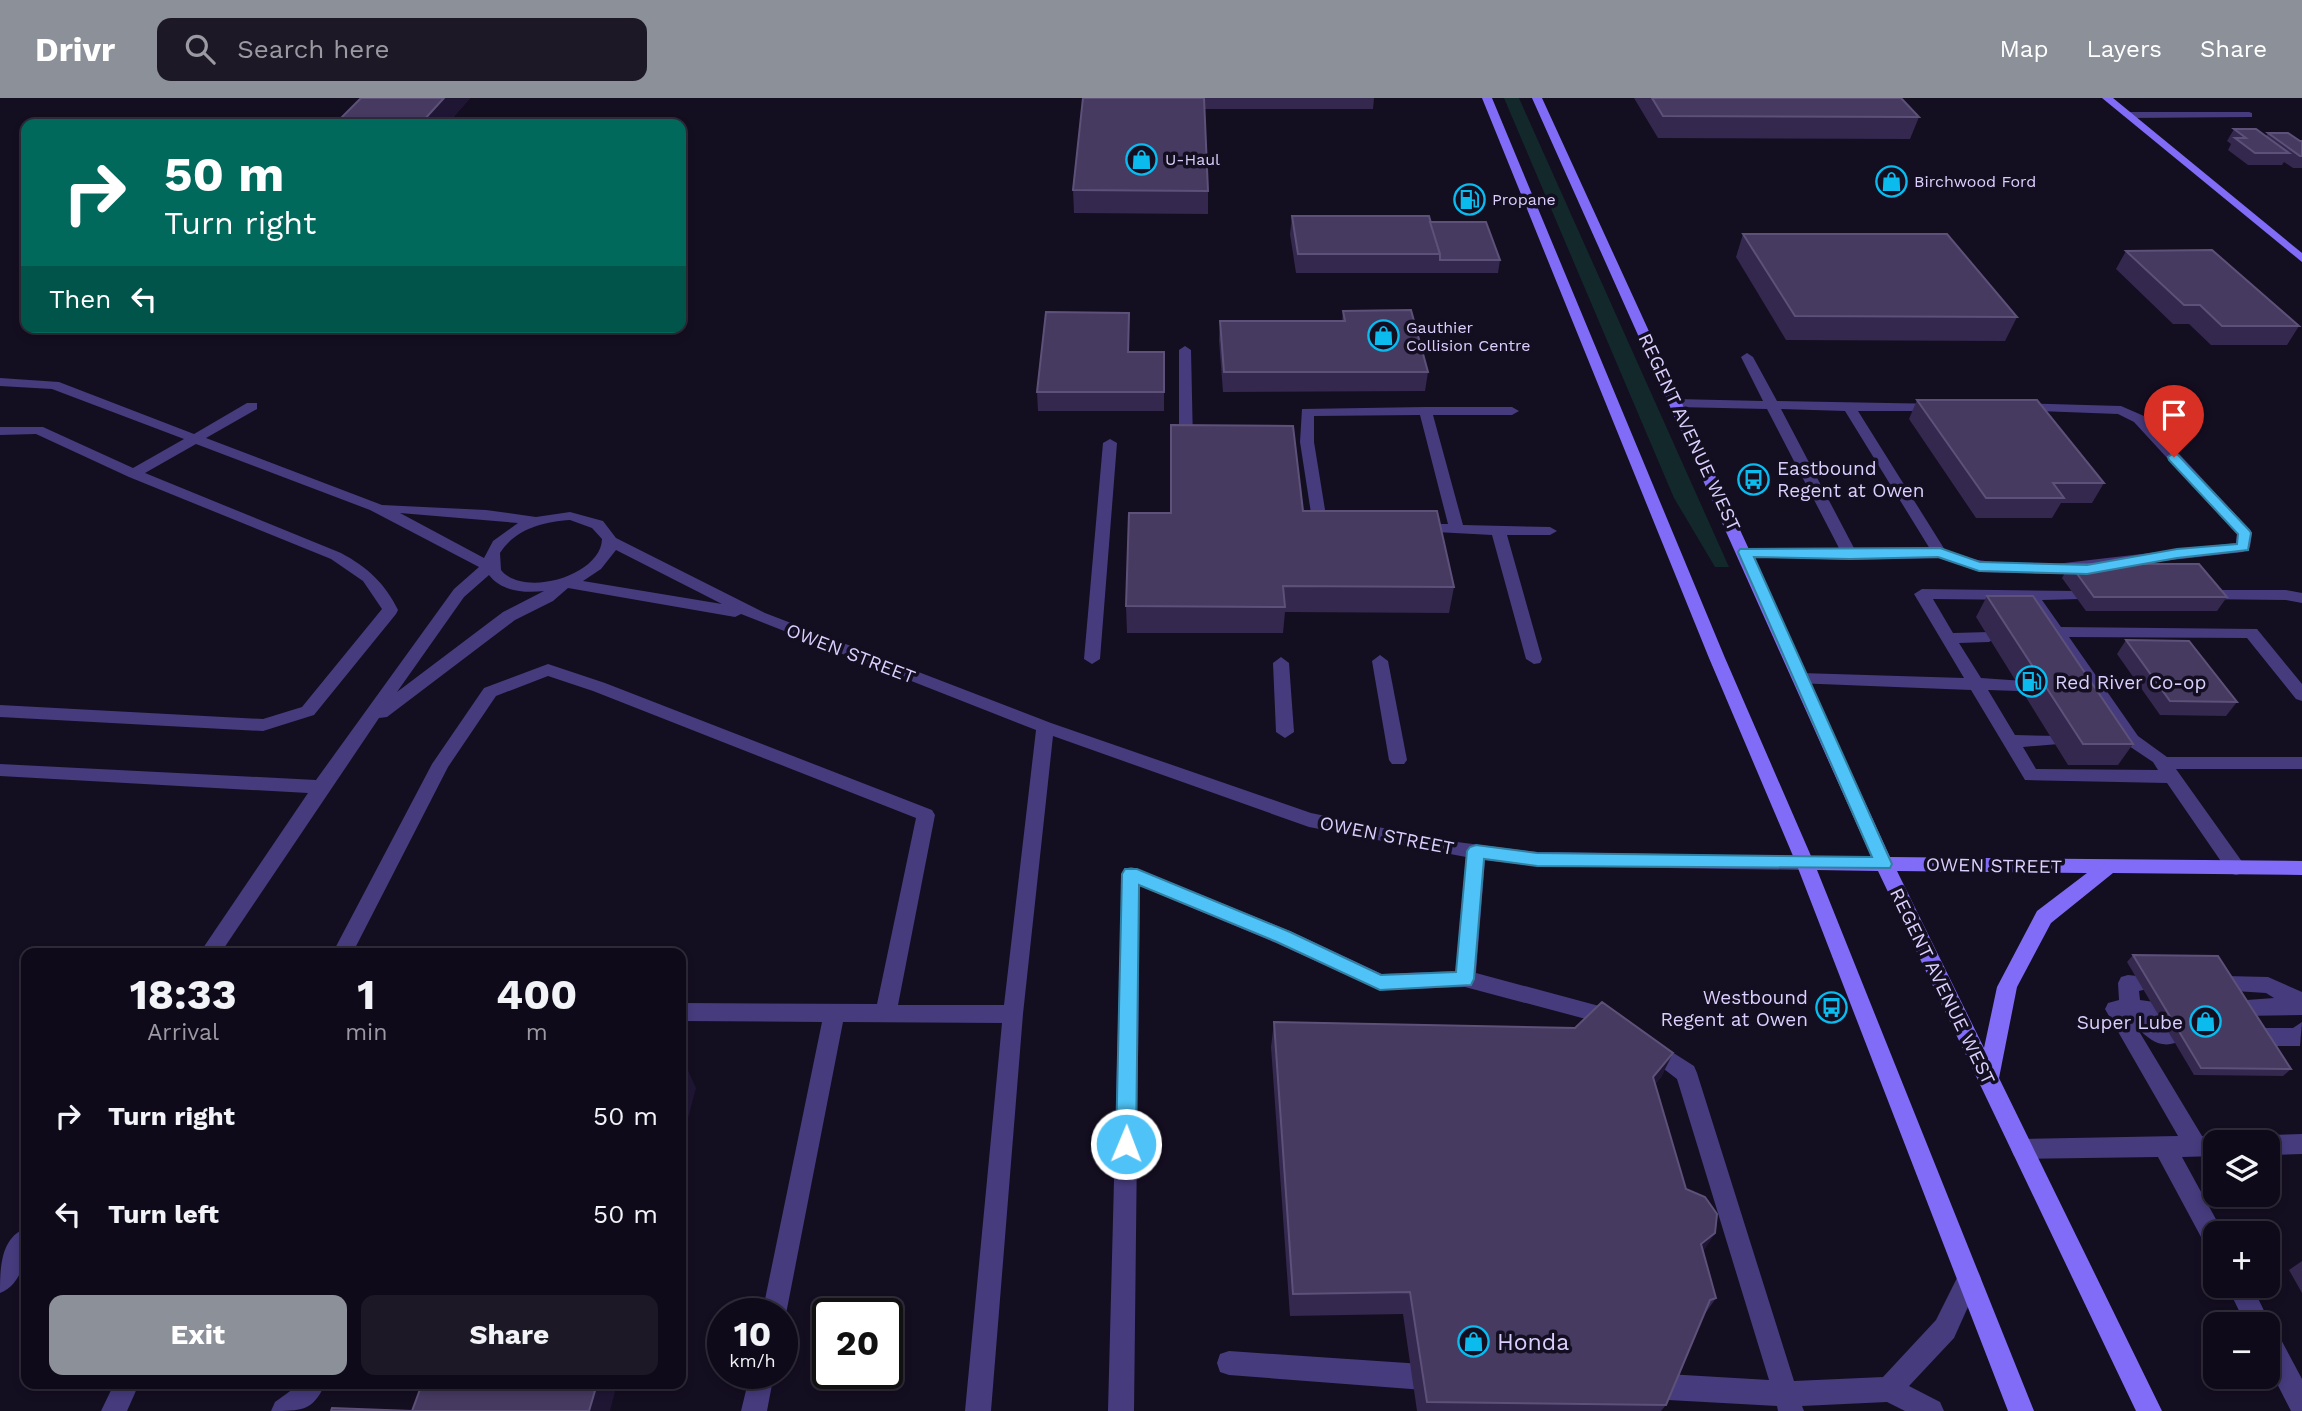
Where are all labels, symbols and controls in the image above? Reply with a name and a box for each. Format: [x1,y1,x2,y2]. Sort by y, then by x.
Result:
search box [157,18,647,81]
text: Drivr [35,30,115,69]
icon: search [181,30,219,68]
text: Search here [237,34,390,64]
text: Map [2000,35,2048,63]
text: Layers [2086,35,2162,63]
text: Share [2200,35,2267,63]
shop icon: U-Haul [1125,142,1159,176]
text: 50 m [164,145,284,203]
icon: right [49,147,140,238]
place label: U-Haul [1165,150,1220,169]
shop icon: Birchwood Ford [1874,164,1908,198]
place label: Birchwood Ford [1914,172,2036,191]
fuel station icon: Propane [1452,182,1486,216]
place label: Propane [1492,190,1556,209]
text: Turn right [164,204,316,242]
icon: left [125,280,163,318]
text: Then [49,284,111,314]
place label: Gauthier Collision Centre [1406,318,1530,355]
shop icon: Gauthier Collision Centre [1366,319,1400,353]
street label: REGENT AVENUE WEST [1634,330,1746,535]
pin [2144,385,2204,457]
icon: arrive [2155,396,2193,434]
place label: Eastbound Regent at Owen [1777,457,1925,502]
bus stop icon: Eastbound Regent at Owen [1737,462,1771,496]
street label: OWEN STREET [783,618,919,689]
fuel station icon: Red River Co-op [2015,665,2049,699]
place label: Red River Co-op [2055,671,2206,694]
street label: OWEN STREET [1318,811,1456,860]
street label: OWEN STREET [1926,853,2062,878]
street label: REGENT AVENUE WEST [1885,884,2000,1088]
text: 18:33 [130,970,237,1019]
text: 1 [357,970,375,1019]
text: 400 [496,970,577,1019]
place label: Westbound Regent at Owen [1660,986,1808,1031]
bus stop icon: Westbound Regent at Owen [1814,991,1848,1025]
shop icon: Super Lube [2189,1005,2223,1039]
place label: Super Lube [2077,1011,2183,1034]
text: Arrival [147,1019,219,1046]
text: min [345,1019,387,1046]
text: m [526,1019,548,1046]
icon: right [49,1097,87,1135]
text: Turn right [108,1101,235,1131]
text: 50 m [593,1101,658,1131]
position arrow [1089,1107,1163,1181]
map controls [2203,1130,2280,1389]
button: layers [2203,1130,2280,1207]
icon: left [49,1195,87,1233]
text: Turn left [108,1199,219,1229]
text: 50 m [593,1199,658,1229]
button: + [2203,1221,2280,1298]
button: Exit [49,1295,347,1375]
button: Share [361,1295,658,1375]
speed limit sign: 20 [812,1298,903,1389]
button: − [2203,1312,2280,1389]
text: 10 [734,1313,771,1355]
shop icon: Honda [1457,1325,1491,1359]
place label: Honda [1497,1329,1569,1356]
text: km/h [729,1350,776,1371]

